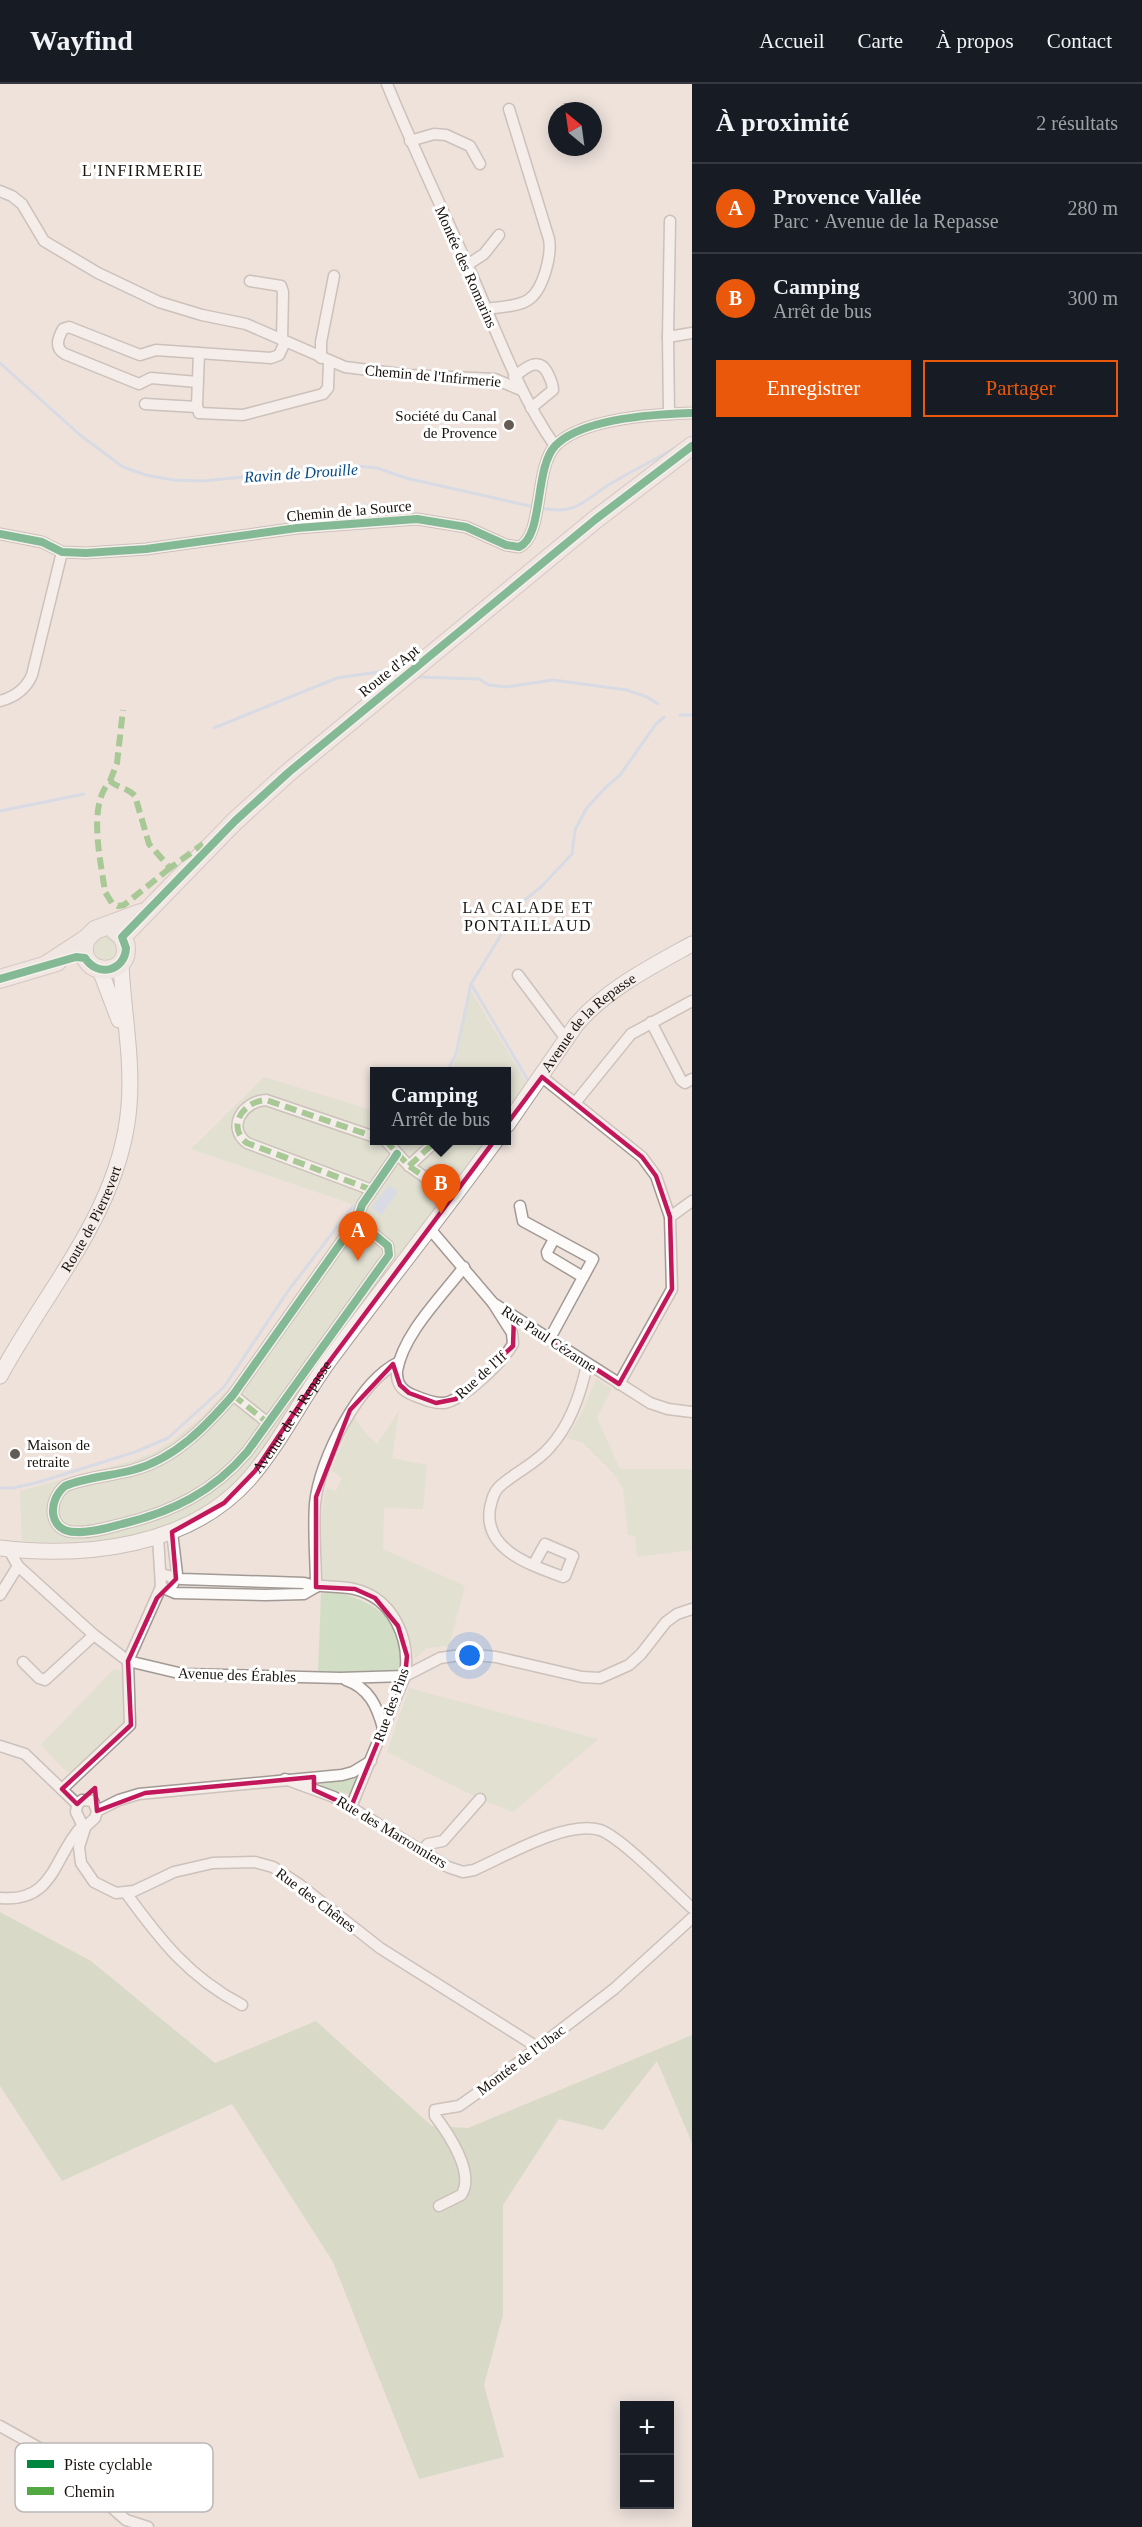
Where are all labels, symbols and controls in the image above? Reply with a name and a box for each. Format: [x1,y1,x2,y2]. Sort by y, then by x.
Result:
text: Wayfind [30,25,133,56]
text: Accueil [759,29,825,53]
text: Carte [858,29,903,53]
text: À propos [936,29,1014,53]
text: Contact [1047,29,1112,53]
north arrow [548,102,602,156]
text: À proximité [716,108,849,137]
text: 2 résultats [1036,112,1118,134]
district label: L'INFIRMERIE [82,162,204,179]
text: Provence Vallée [773,184,921,209]
text: A [728,197,743,219]
text: 280 m [1067,197,1118,219]
street label: Montée des Romarins [432,204,500,331]
text: Parc · Avenue de la Repasse [773,210,999,232]
text: Camping [773,274,860,299]
text: B [729,287,742,309]
text: 300 m [1067,287,1118,309]
text: Arrêt de bus [773,300,872,322]
button: Enregistrer [716,360,911,417]
button: Partager [923,360,1118,417]
street label: Chemin de l'Infirmerie [364,362,502,390]
place label: Société du Canal de Provence [395,408,497,441]
marker: Société du Canal de Provence [502,418,516,432]
water label: Ravin de Drouille [243,461,358,486]
street label: Chemin de la Source [286,498,412,524]
street label: Route d'Apt [356,642,423,700]
district label: LA CALADE ET PONTAILLAUD [463,899,593,934]
street label: Avenue de la Repasse [538,970,639,1075]
popup [370,1067,511,1145]
text: Camping [391,1082,478,1107]
text: Arrêt de bus [391,1108,490,1130]
street label: Route de Pierrevert [58,1163,124,1275]
pin: B [422,1164,460,1214]
pin: A [338,1212,378,1261]
street label: Rue Paul Cézanne [499,1302,600,1376]
street label: Rue de l'If [452,1348,510,1402]
street label: Avenue de la Repasse [249,1357,335,1476]
place label: Maison de retraite [27,1437,90,1470]
marker: Maison de retraite [8,1447,22,1461]
your location [455,1641,484,1670]
street label: Avenue des Érables [178,1665,296,1685]
street label: Rue des Pins [370,1666,412,1744]
street label: Rue des Marronniers [334,1793,450,1871]
street label: Rue des Chênes [273,1865,359,1935]
street label: Montée de l'Ubac [474,2022,568,2098]
map controls [620,2401,674,2509]
button: + [620,2401,674,2455]
legend [15,2443,213,2512]
button: − [620,2455,674,2509]
text: Piste cyclable [64,2456,152,2474]
text: Chemin [64,2483,115,2500]

